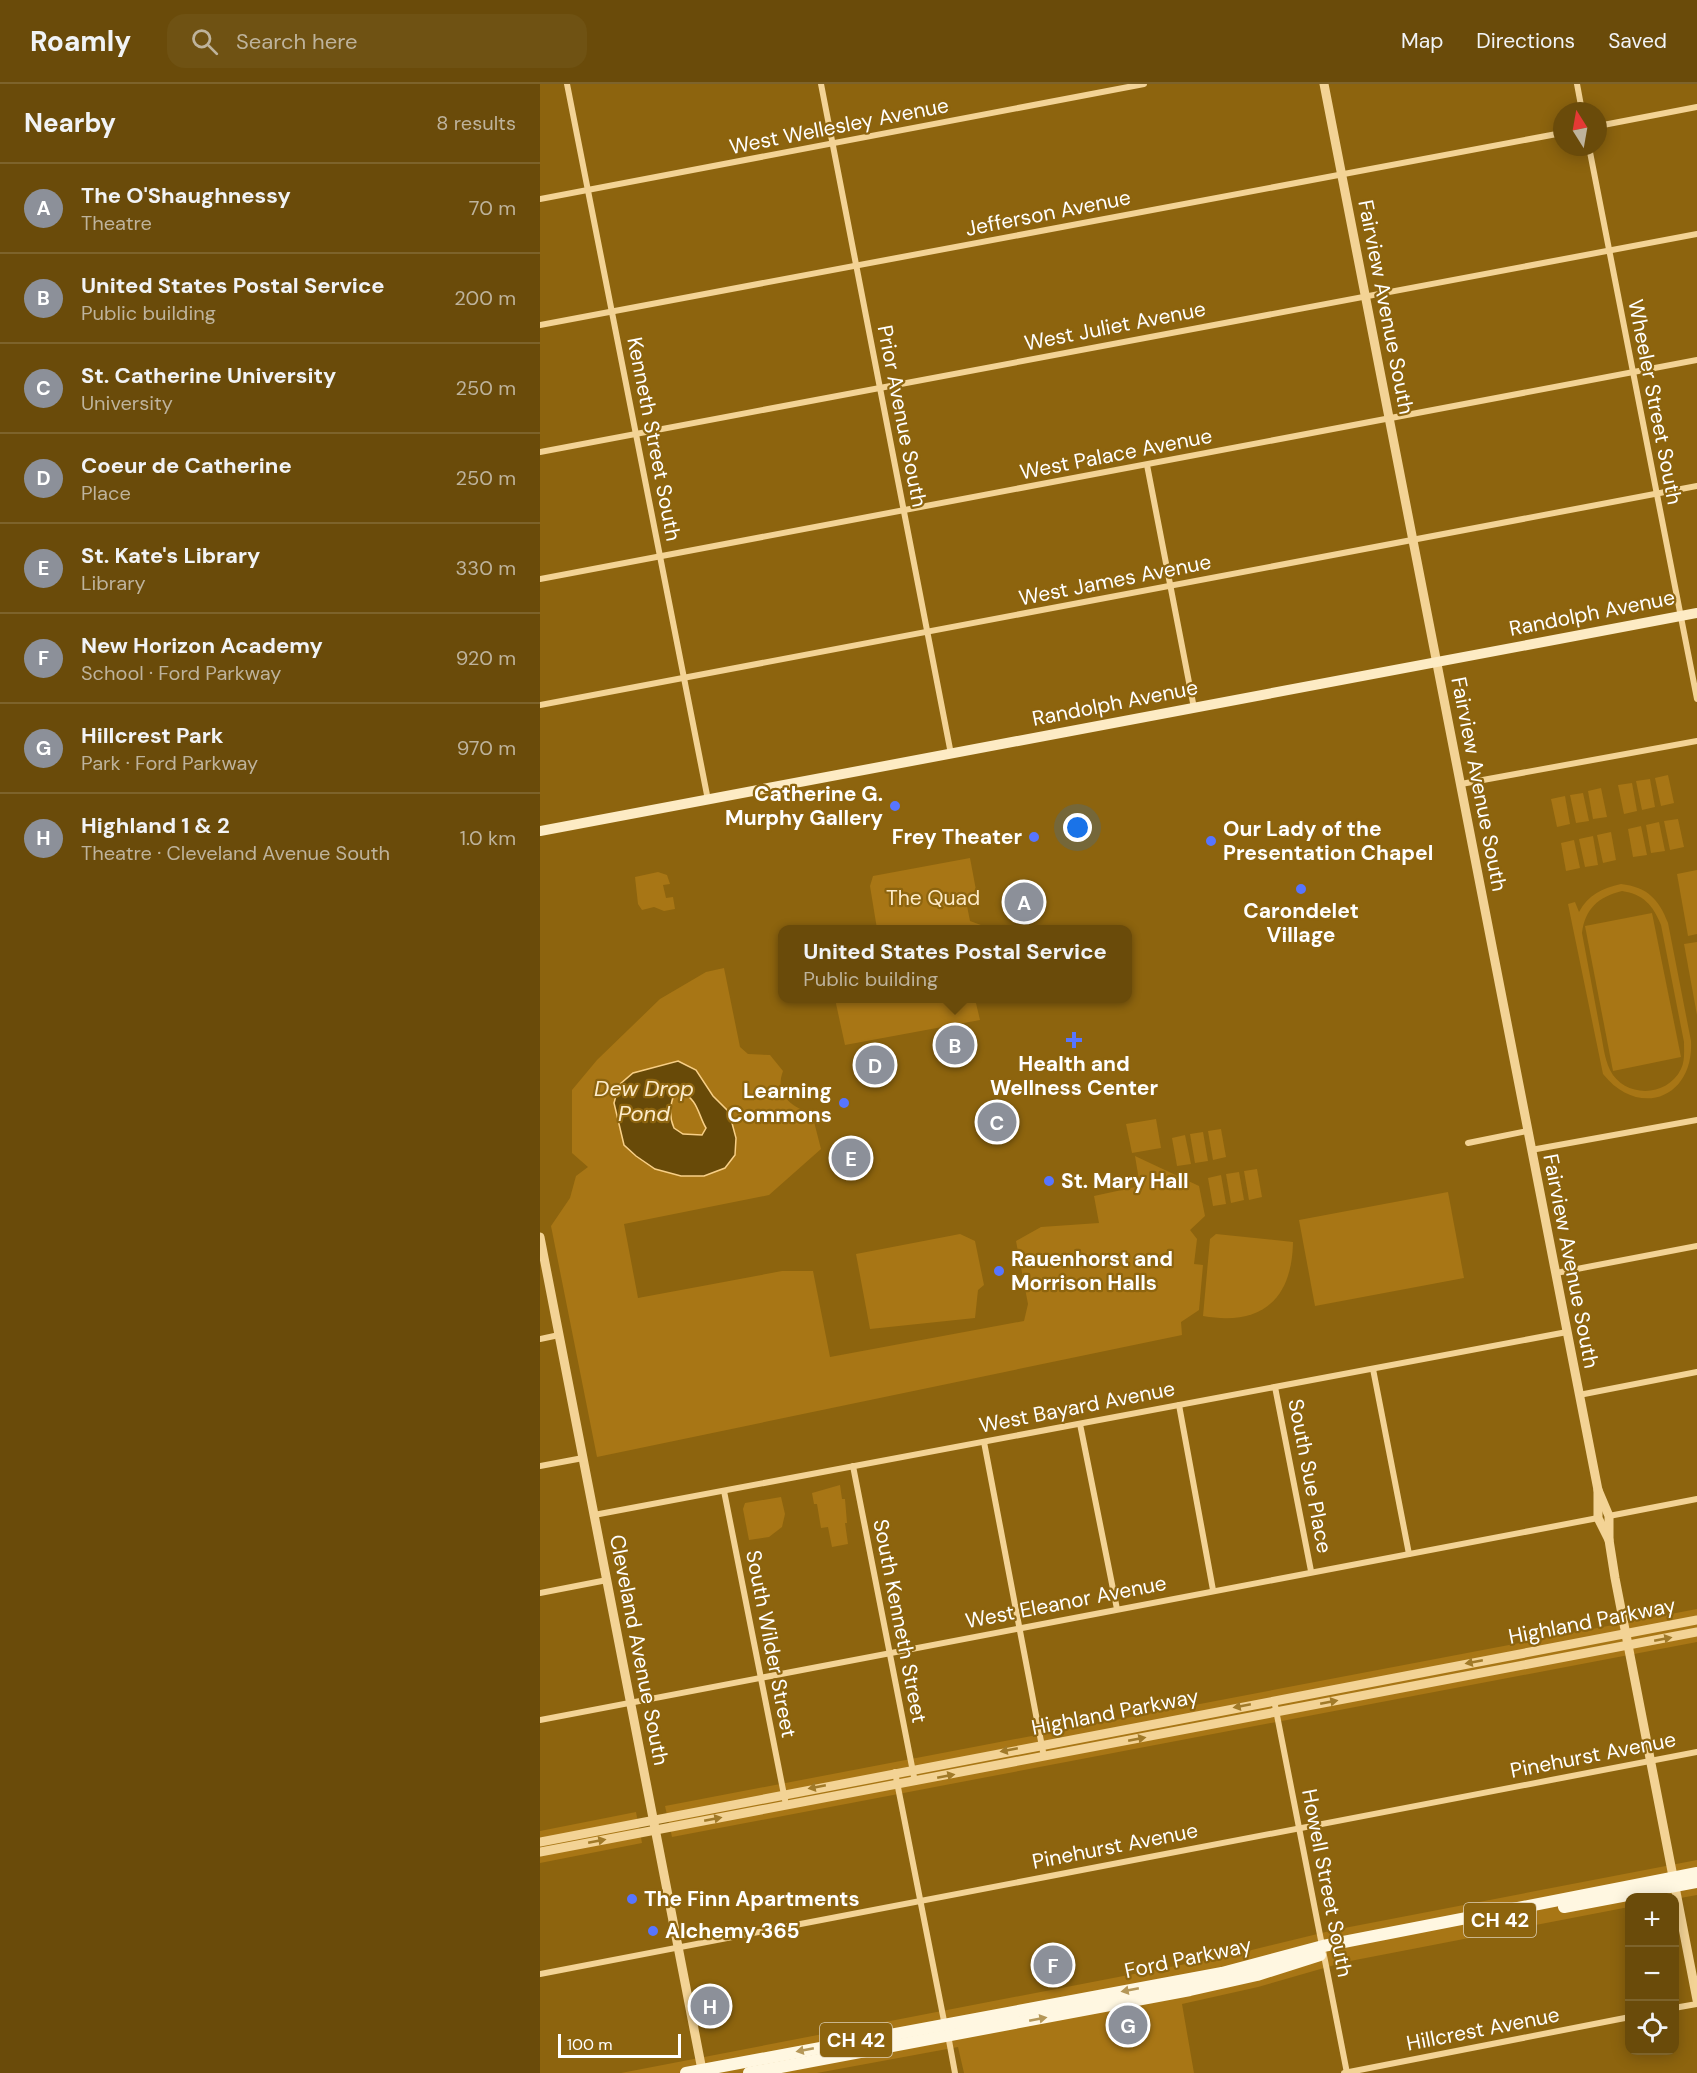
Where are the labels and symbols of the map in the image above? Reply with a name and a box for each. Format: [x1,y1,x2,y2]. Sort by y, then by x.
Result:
street label: West Wellesley Avenue [727,91,951,161]
north arrow [1553,102,1607,156]
street label: Jefferson Avenue [963,183,1133,243]
street label: Fairview Avenue South [1351,197,1421,417]
street label: West Juliet Avenue [1022,295,1208,357]
street label: Wheeler Street South [1621,297,1689,507]
street label: Prior Avenue South [871,323,933,509]
street label: Kenneth Street South [620,335,688,543]
street label: West Palace Avenue [1018,422,1215,486]
street label: West James Avenue [1017,548,1214,612]
street label: Randolph Avenue [1507,583,1677,643]
street label: Randolph Avenue [1030,673,1200,733]
street label: Fairview Avenue South [1444,674,1514,894]
place label: Catherine G. Murphy Gallery [725,780,883,832]
marker: Catherine G. Murphy Gallery [888,799,902,813]
your location [1063,813,1092,842]
place label: Our Lady of the Presentation Chapel [1223,815,1433,867]
place label: Frey Theater [892,823,1022,851]
marker: Frey Theater [1027,830,1041,844]
marker: Our Lady of the Presentation Chapel [1204,834,1218,848]
pin: A [1004,880,1044,924]
marker: Carondelet Village [1294,882,1308,896]
park label: The Quad [886,884,980,912]
place label: Carondelet Village [1243,897,1359,949]
pin: B [936,1022,974,1068]
marker: Health and Wellness Center [1065,1031,1083,1049]
pin: D [856,1042,894,1088]
place label: Health and Wellness Center [990,1050,1158,1102]
water label: Dew Drop Pond [594,1074,694,1128]
place label: Learning Commons [727,1077,832,1129]
marker: Learning Commons [837,1096,851,1110]
pin: C [978,1100,1016,1144]
pin: E [832,1136,870,1180]
street label: Fairview Avenue South [1536,1151,1606,1371]
place label: St. Mary Hall [1061,1167,1189,1195]
marker: St. Mary Hall [1042,1174,1056,1188]
place label: Rauenhorst and Morrison Halls [1011,1245,1173,1297]
marker: Rauenhorst and Morrison Halls [992,1264,1006,1278]
street label: West Bayard Avenue [977,1374,1177,1440]
street label: South Sue Place [1281,1397,1339,1556]
street label: South Kenneth Street [866,1517,934,1725]
street label: Cleveland Avenue South [603,1532,675,1768]
street label: South Wilder Street [739,1548,803,1740]
street label: West Eleanor Avenue [963,1569,1169,1635]
street label: Highland Parkway [1506,1591,1678,1651]
one-way arrow [1653,1634,1672,1643]
one-way arrow [1465,1658,1484,1667]
street label: Highland Parkway [1029,1682,1201,1742]
one-way arrow [1319,1697,1338,1706]
one-way arrow [1232,1702,1251,1711]
street label: Pinehurst Avenue [1508,1725,1678,1785]
one-way arrow [1128,1734,1147,1743]
one-way arrow [999,1746,1018,1755]
one-way arrow [936,1771,955,1780]
one-way arrow [808,1783,827,1792]
street label: Howell Street South [1295,1787,1359,1979]
one-way arrow [703,1814,722,1823]
street label: Pinehurst Avenue [1030,1816,1200,1876]
one-way arrow [588,1836,607,1845]
place label: The Finn Apartments [644,1885,860,1913]
marker: The Finn Apartments [625,1892,639,1906]
road number: CH 42 [1464,1903,1536,1937]
place label: Alchemy 365 [665,1917,800,1945]
marker: Alchemy 365 [646,1924,660,1938]
street label: Ford Parkway [1122,1931,1254,1985]
pin: F [1034,1942,1072,1988]
pin: H [690,1984,730,2028]
one-way arrow [1120,1986,1139,1995]
street label: Hillcrest Avenue [1404,2000,1562,2058]
pin: G [1108,2002,1148,2048]
one-way arrow [1028,2014,1047,2023]
road number: CH 42 [820,2023,892,2057]
scale bar [558,2031,681,2058]
one-way arrow [795,2046,814,2055]

